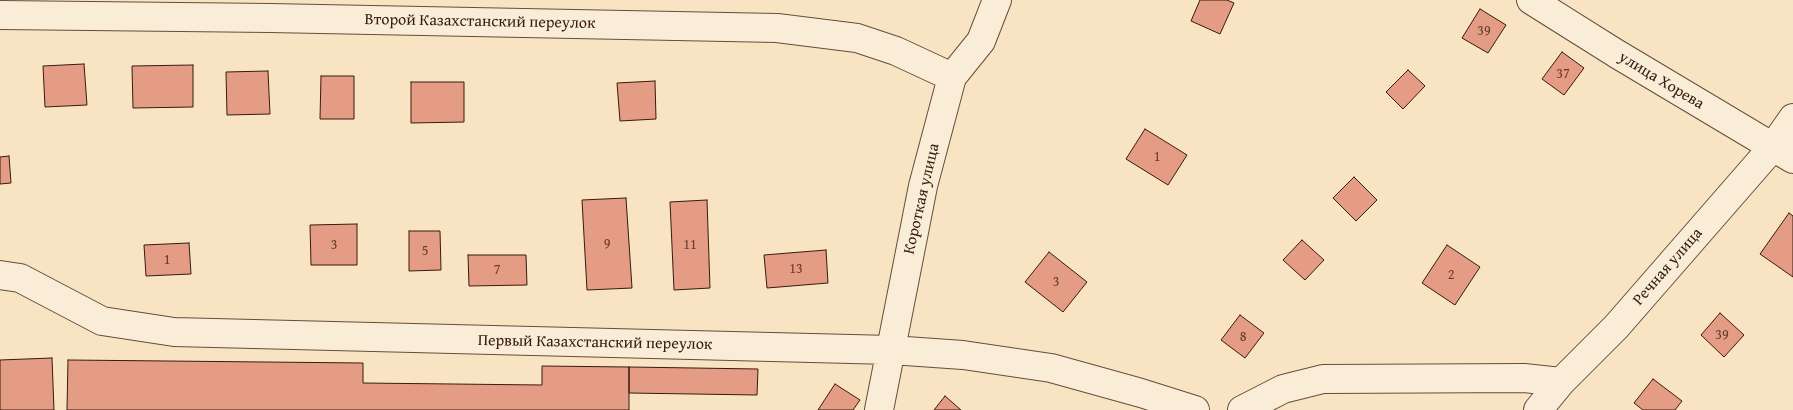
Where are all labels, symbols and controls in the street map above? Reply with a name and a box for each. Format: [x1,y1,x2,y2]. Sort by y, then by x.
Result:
street label: Второй Казахстанский переулок [364,10,596,34]
house number: 39 [1477,23,1491,39]
street label: улица Хорева [1615,48,1707,114]
house number: 37 [1556,66,1570,82]
street label: Короткая улица [900,142,944,256]
house number: 1 [1154,149,1160,165]
street label: Речная улица [1629,224,1707,310]
house number: 9 [604,236,610,252]
house number: 3 [331,237,337,253]
house number: 11 [683,237,697,253]
house number: 5 [422,243,428,259]
house number: 1 [164,252,170,268]
house number: 13 [789,261,803,277]
house number: 7 [494,262,500,278]
house number: 2 [1448,267,1454,283]
house number: 3 [1053,274,1059,290]
house number: 39 [1715,327,1729,343]
house number: 8 [1240,329,1246,345]
street label: Первый Казахстанский переулок [478,331,712,355]

